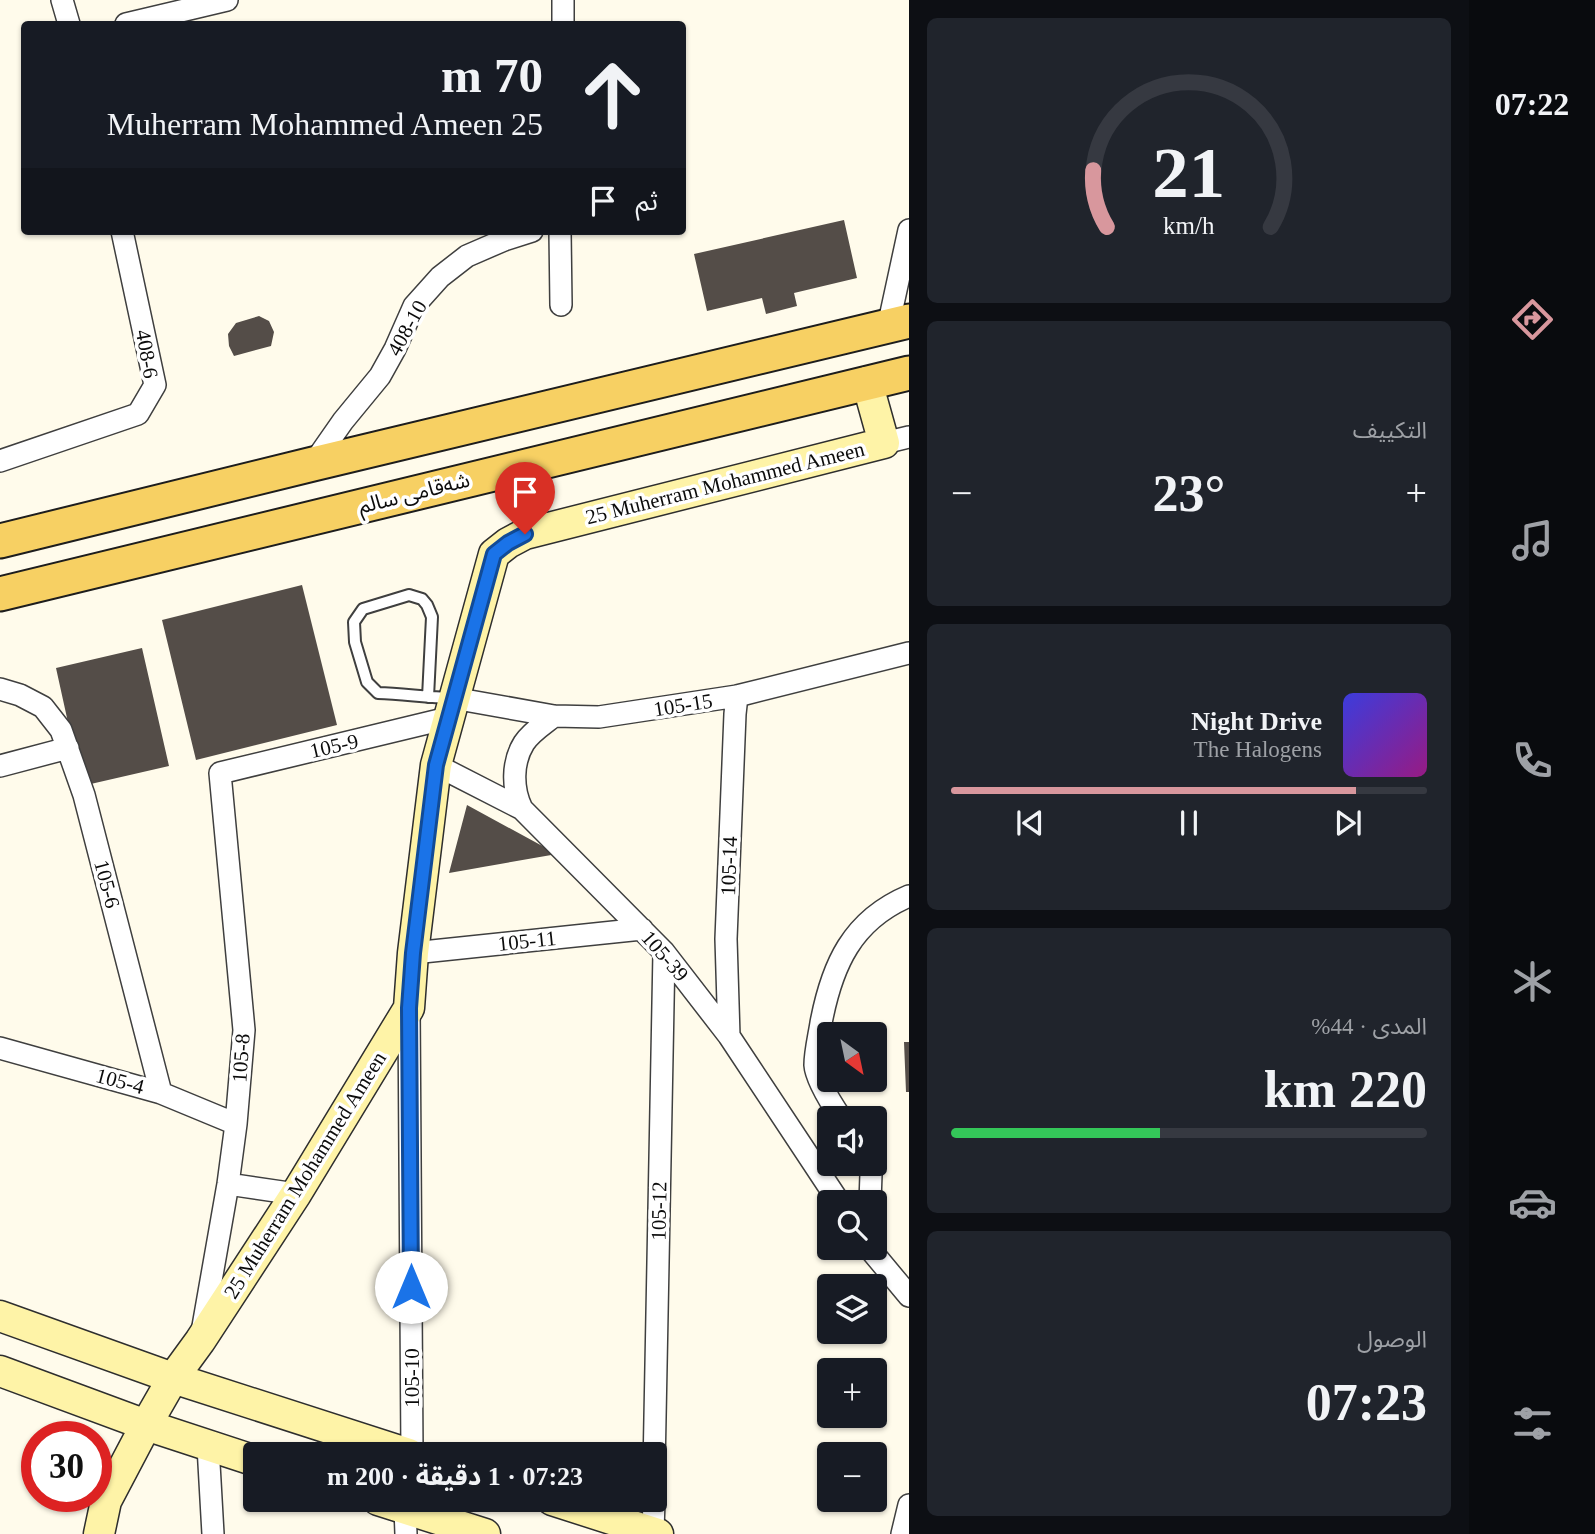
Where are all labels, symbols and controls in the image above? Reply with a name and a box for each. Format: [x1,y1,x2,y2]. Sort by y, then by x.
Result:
text: 70 m [441,48,543,103]
icon: ahead [567,49,658,140]
text: 07:22 [1495,86,1569,122]
text: 25 Muherram Mohammed Ameen [107,106,543,142]
text: 21 [1153,132,1225,213]
icon: arrive [584,182,622,220]
text: ثم [636,187,658,216]
text: km/h [1163,211,1215,238]
icon: directions [1508,295,1557,344]
street label: 408-10 [382,296,432,360]
street label: 408-6 [131,328,163,380]
text: التكييف [1353,418,1427,443]
street label: 25 Muherram Mohammed Ameen [583,437,867,529]
pin [495,462,555,534]
text: 23° [1153,465,1225,522]
street label: شەقامی سالم [356,468,473,521]
text: − [951,472,972,514]
text: + [1406,472,1427,514]
icon: arrive [506,473,544,511]
icon: music [1508,516,1557,565]
street label: 105-15 [652,688,714,722]
text: Night Drive [1191,707,1322,736]
street label: 105-9 [307,729,361,763]
icon: phone [1508,736,1557,785]
text: The Halogens [1194,737,1322,762]
icon: previous [1011,804,1049,842]
icon: pause [1170,804,1208,842]
icon: next [1329,804,1367,842]
street label: 105-14 [716,835,742,896]
street label: 105-6 [89,857,125,911]
street label: 105-11 [497,926,557,956]
street label: 105-39 [636,926,694,986]
icon: climate [1508,957,1557,1006]
text: المدى · 44% [1311,1014,1427,1039]
north arrow [817,1022,887,1092]
map controls [817,1022,887,1512]
street label: 105-8 [227,1033,255,1083]
street label: 25 Muherram Mohammed Ameen [219,1047,391,1303]
text: 220 km [1264,1061,1427,1118]
street label: 105-4 [93,1063,147,1099]
button: sound [817,1106,887,1176]
icon: car [1508,1178,1557,1227]
street label: 105-12 [646,1181,672,1241]
button: search [817,1190,887,1260]
position arrow [374,1250,448,1324]
button: layers [817,1274,887,1344]
text: الوصول [1357,1327,1427,1352]
street label: 105-10 [400,1348,424,1408]
button: + [817,1358,887,1428]
text: 07:23 [1306,1374,1427,1431]
icon: filters [1508,1399,1557,1448]
speed limit sign: 30 [21,1421,112,1512]
button: − [817,1442,887,1512]
text: 07:23 · 1 دقيقة · 200 m [327,1462,583,1491]

